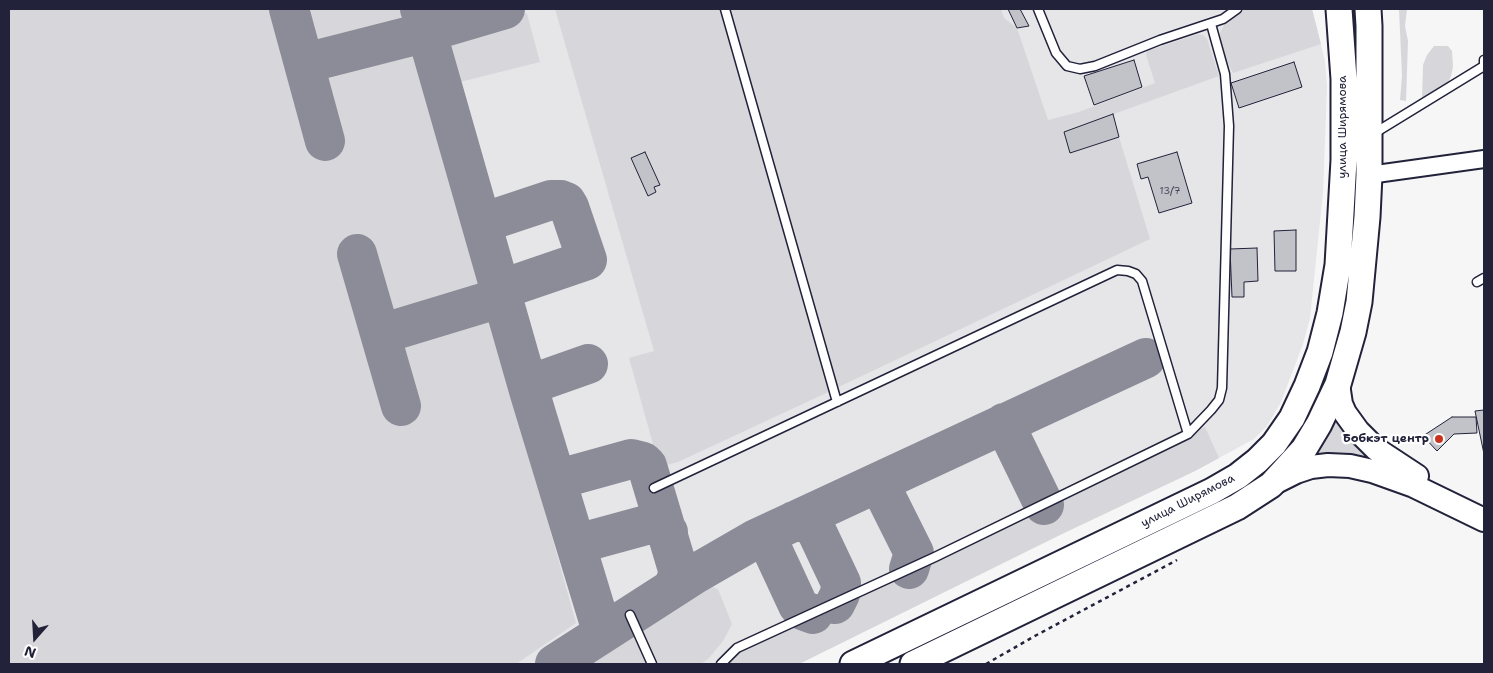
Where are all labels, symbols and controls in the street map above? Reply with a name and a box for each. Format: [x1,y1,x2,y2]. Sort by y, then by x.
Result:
street label: улица Ширямова [1336,75,1350,179]
house number: 13/7 [1159,185,1181,197]
place label: Бобкэт центр [1343,432,1429,446]
marker: Бобкэт центр [1433,433,1445,445]
street label: улица Ширямова [1139,471,1237,531]
north arrow [10,613,60,663]
text: N [22,642,38,662]

